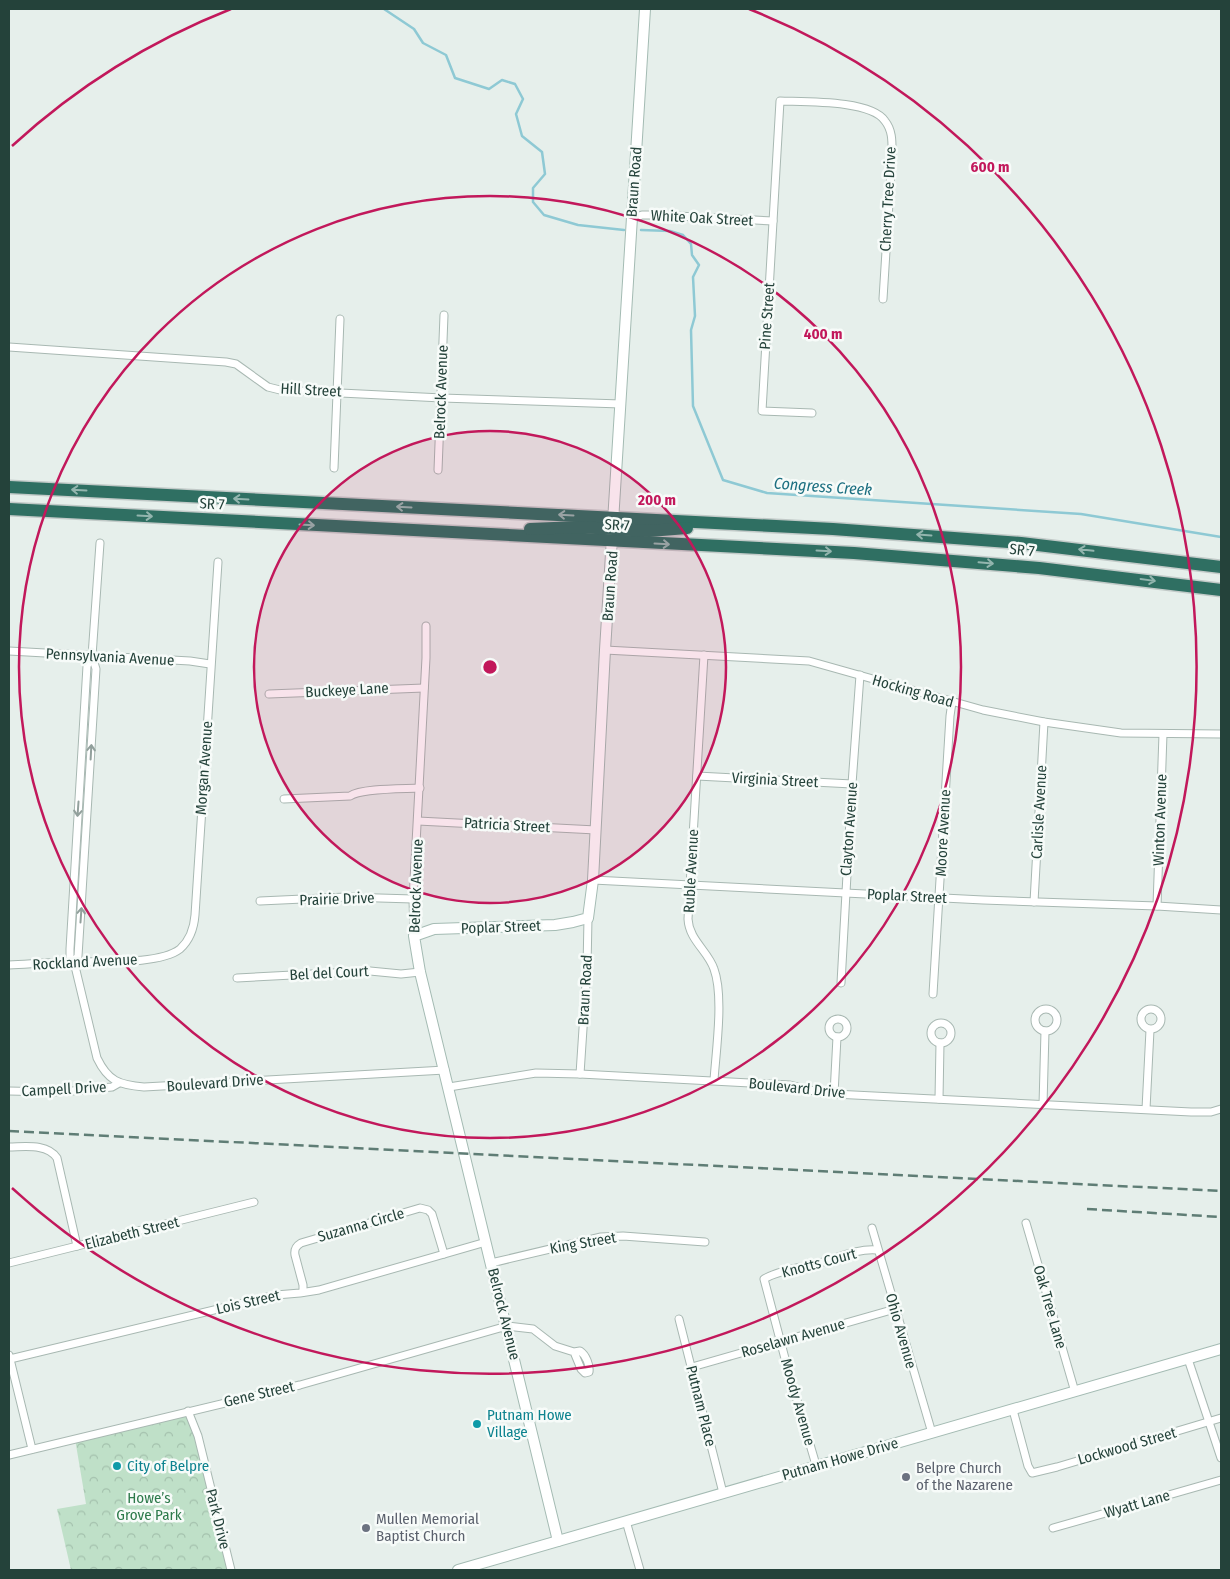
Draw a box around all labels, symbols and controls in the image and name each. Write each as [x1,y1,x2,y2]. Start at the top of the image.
street label: Braun Road [623,146,645,218]
street label: Cherry Tree Drive [876,146,900,252]
text: 600 m [971,158,1009,176]
street label: White Oak Street [650,206,754,230]
street label: Pine Street [756,282,778,350]
text: 400 m [804,325,842,343]
street label: Belrock Avenue [430,345,452,439]
street label: Hill Street [280,379,342,401]
water label: Congress Creek [773,474,873,499]
one-way arrow [71,486,87,495]
text: 200 m [637,491,676,509]
street label: SR 7 [199,494,225,514]
one-way arrow [234,494,250,503]
one-way arrow [396,502,412,511]
one-way arrow [558,511,574,520]
one-way arrow [137,512,153,521]
street label: SR 7 [604,515,630,535]
one-way arrow [299,520,315,529]
one-way arrow [917,530,933,540]
one-way arrow [653,539,669,548]
street label: SR 7 [1009,540,1035,560]
one-way arrow [1078,545,1094,555]
one-way arrow [816,547,832,556]
street label: Braun Road [599,550,621,622]
one-way arrow [978,558,994,567]
one-way arrow [1139,576,1155,586]
street label: Pennsylvania Avenue [45,645,175,669]
centre of rings [481,658,499,676]
street label: Hocking Road [870,671,956,711]
street label: Buckeye Lane [305,679,389,701]
street label: Morgan Avenue [192,720,216,816]
one-way arrow [87,745,96,761]
street label: Carlisle Avenue [1028,765,1050,859]
street label: Virginia Street [731,769,819,791]
street label: Winton Avenue [1149,774,1171,866]
street label: Clayton Avenue [837,781,861,877]
street label: Moore Avenue [932,789,954,877]
one-way arrow [74,800,83,816]
street label: Patricia Street [463,814,551,836]
street label: Ruble Avenue [680,829,702,913]
street label: Belrock Avenue [405,839,427,933]
street label: Poplar Street [867,885,948,907]
street label: Prairie Drive [299,889,375,909]
one-way arrow [76,907,85,923]
street label: Poplar Street [461,917,541,937]
street label: Rockland Avenue [32,950,138,974]
street label: Braun Road [574,954,596,1026]
street label: Bel del Court [289,962,369,984]
street label: Boulevard Drive [166,1071,264,1095]
street label: Boulevard Drive [748,1074,846,1102]
street label: Campell Drive [21,1078,107,1100]
street label: Suzanna Circle [316,1204,406,1246]
street label: Elizabeth Street [83,1213,181,1253]
street label: King Street [548,1228,618,1258]
street label: Knotts Court [780,1244,858,1282]
street label: Oak Tree Lane [1029,1263,1071,1351]
street label: Belrock Avenue [484,1266,524,1362]
street label: Lois Street [214,1286,282,1318]
street label: Ohio Avenue [882,1291,920,1371]
street label: Roselawn Avenue [739,1315,847,1361]
street label: Moody Avenue [777,1356,819,1448]
street label: Putnam Place [682,1364,720,1448]
street label: Gene Street [222,1377,296,1411]
place label: Putnam Howe Village [487,1406,572,1441]
marker: Putnam Howe Village [471,1418,483,1430]
street label: Lockwood Street [1076,1423,1178,1469]
street label: Putnam Howe Drive [780,1434,900,1484]
place label: City of Belpre [127,1457,209,1475]
place label: Belpre Church of the Nazarene [916,1459,1013,1494]
marker: City of Belpre [111,1460,123,1472]
marker: Belpre Church of the Nazarene [900,1471,912,1483]
street label: Wyatt Lane [1102,1486,1172,1522]
street label: Park Drive [202,1487,234,1551]
park label: Howe’s Grove Park [116,1489,182,1524]
place label: Mullen Memorial Baptist Church [376,1510,479,1545]
marker: Mullen Memorial Baptist Church [360,1522,372,1534]

